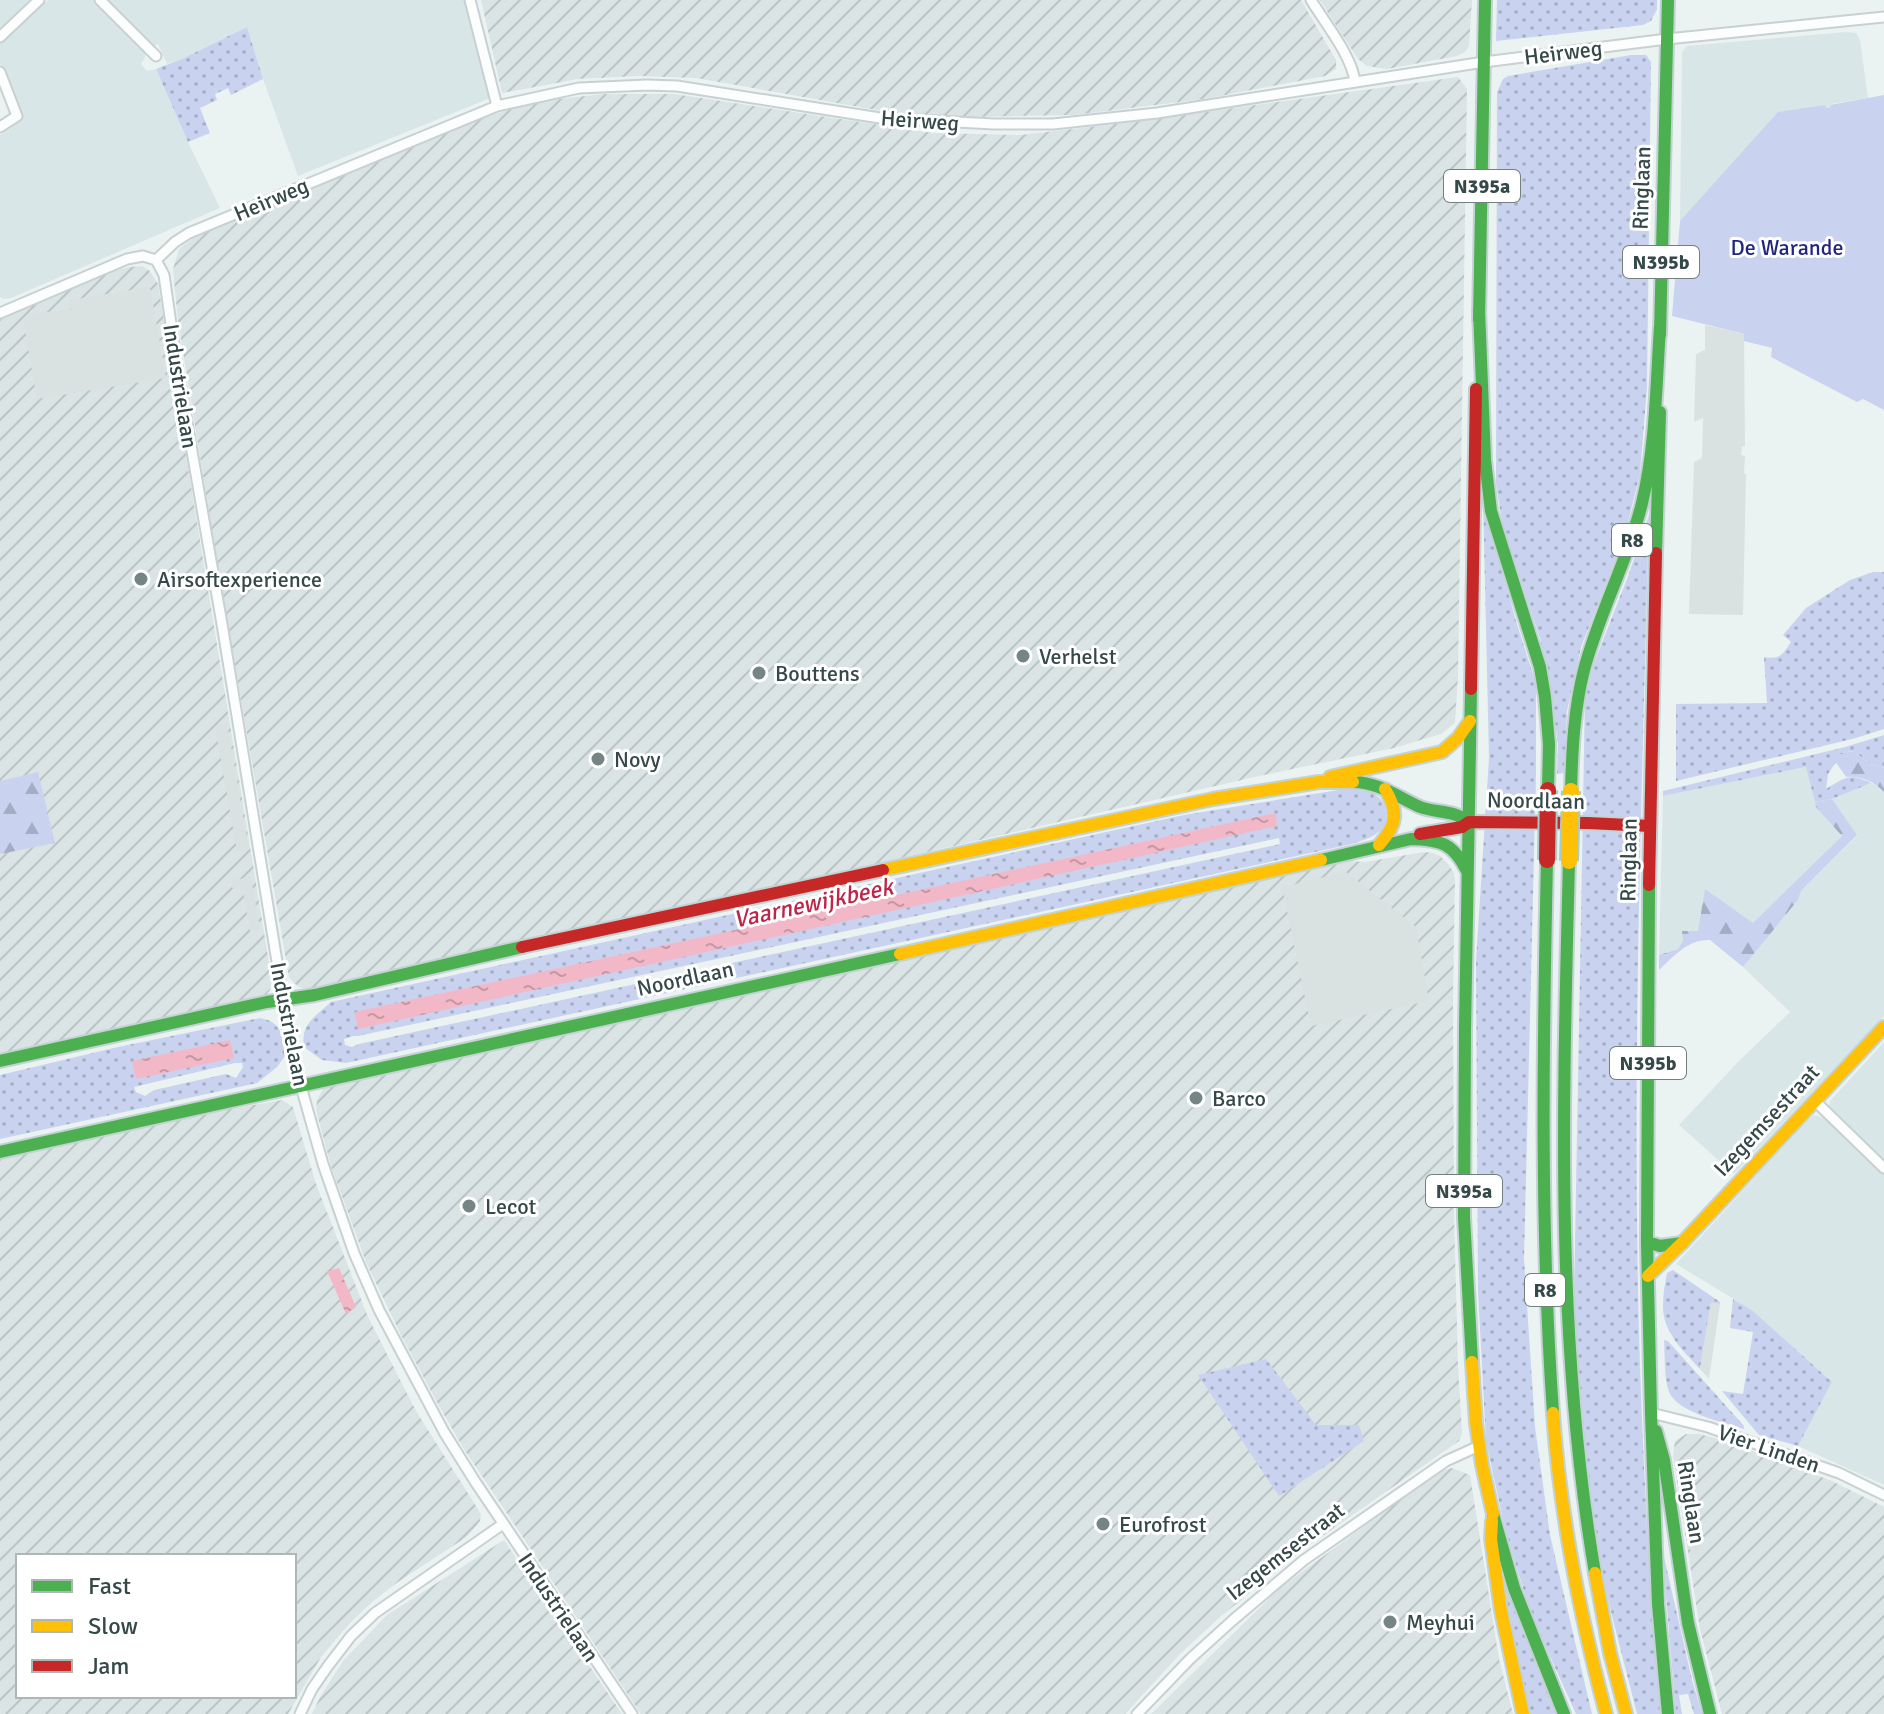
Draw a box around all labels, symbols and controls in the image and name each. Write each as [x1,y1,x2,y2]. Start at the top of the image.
street label: Heirweg [1522,34,1604,71]
street label: Heirweg [880,104,960,137]
street label: Ringlaan [1627,146,1656,230]
road number: N395a [1444,170,1520,202]
street label: Heirweg [230,172,313,227]
park label: De Warande [1731,234,1843,261]
road number: N395b [1623,246,1699,278]
street label: Industrielaan [157,322,204,450]
road number: R8 [1612,524,1652,556]
place label: Airsoftexperience [157,566,322,593]
marker: Airsoftexperience [132,570,150,588]
place label: Verhelst [1039,643,1117,670]
marker: Verhelst [1014,647,1032,665]
place label: Bouttens [775,660,860,687]
marker: Bouttens [750,664,768,682]
place label: Novy [614,746,661,773]
marker: Novy [589,750,607,768]
street label: Noordlaan [1487,786,1585,815]
street label: Ringlaan [1614,818,1643,902]
water label: Vaarnewijkbeek [730,871,897,935]
street label: Noordlaan [634,955,736,1002]
street label: Industrielaan [264,960,315,1088]
road number: N395b [1610,1047,1686,1079]
street label: Izegemsestraat [1708,1059,1825,1182]
place label: Barco [1212,1085,1266,1112]
marker: Barco [1187,1089,1205,1107]
road number: N395a [1426,1175,1502,1207]
place label: Lecot [485,1193,536,1220]
marker: Lecot [460,1197,478,1215]
road number: R8 [1525,1274,1565,1306]
street label: Vier Linden [1714,1418,1823,1479]
street label: Ringlaan [1672,1459,1711,1545]
street label: Izegemsestraat [1221,1497,1350,1606]
place label: Eurofrost [1119,1511,1207,1538]
marker: Eurofrost [1094,1515,1112,1533]
street label: Industrielaan [512,1548,605,1667]
legend [16,1554,296,1698]
text: Fast [88,1571,131,1601]
place label: Meyhui [1406,1609,1475,1636]
text: Slow [88,1611,138,1641]
marker: Meyhui [1381,1613,1399,1631]
text: Jam [88,1651,129,1681]

